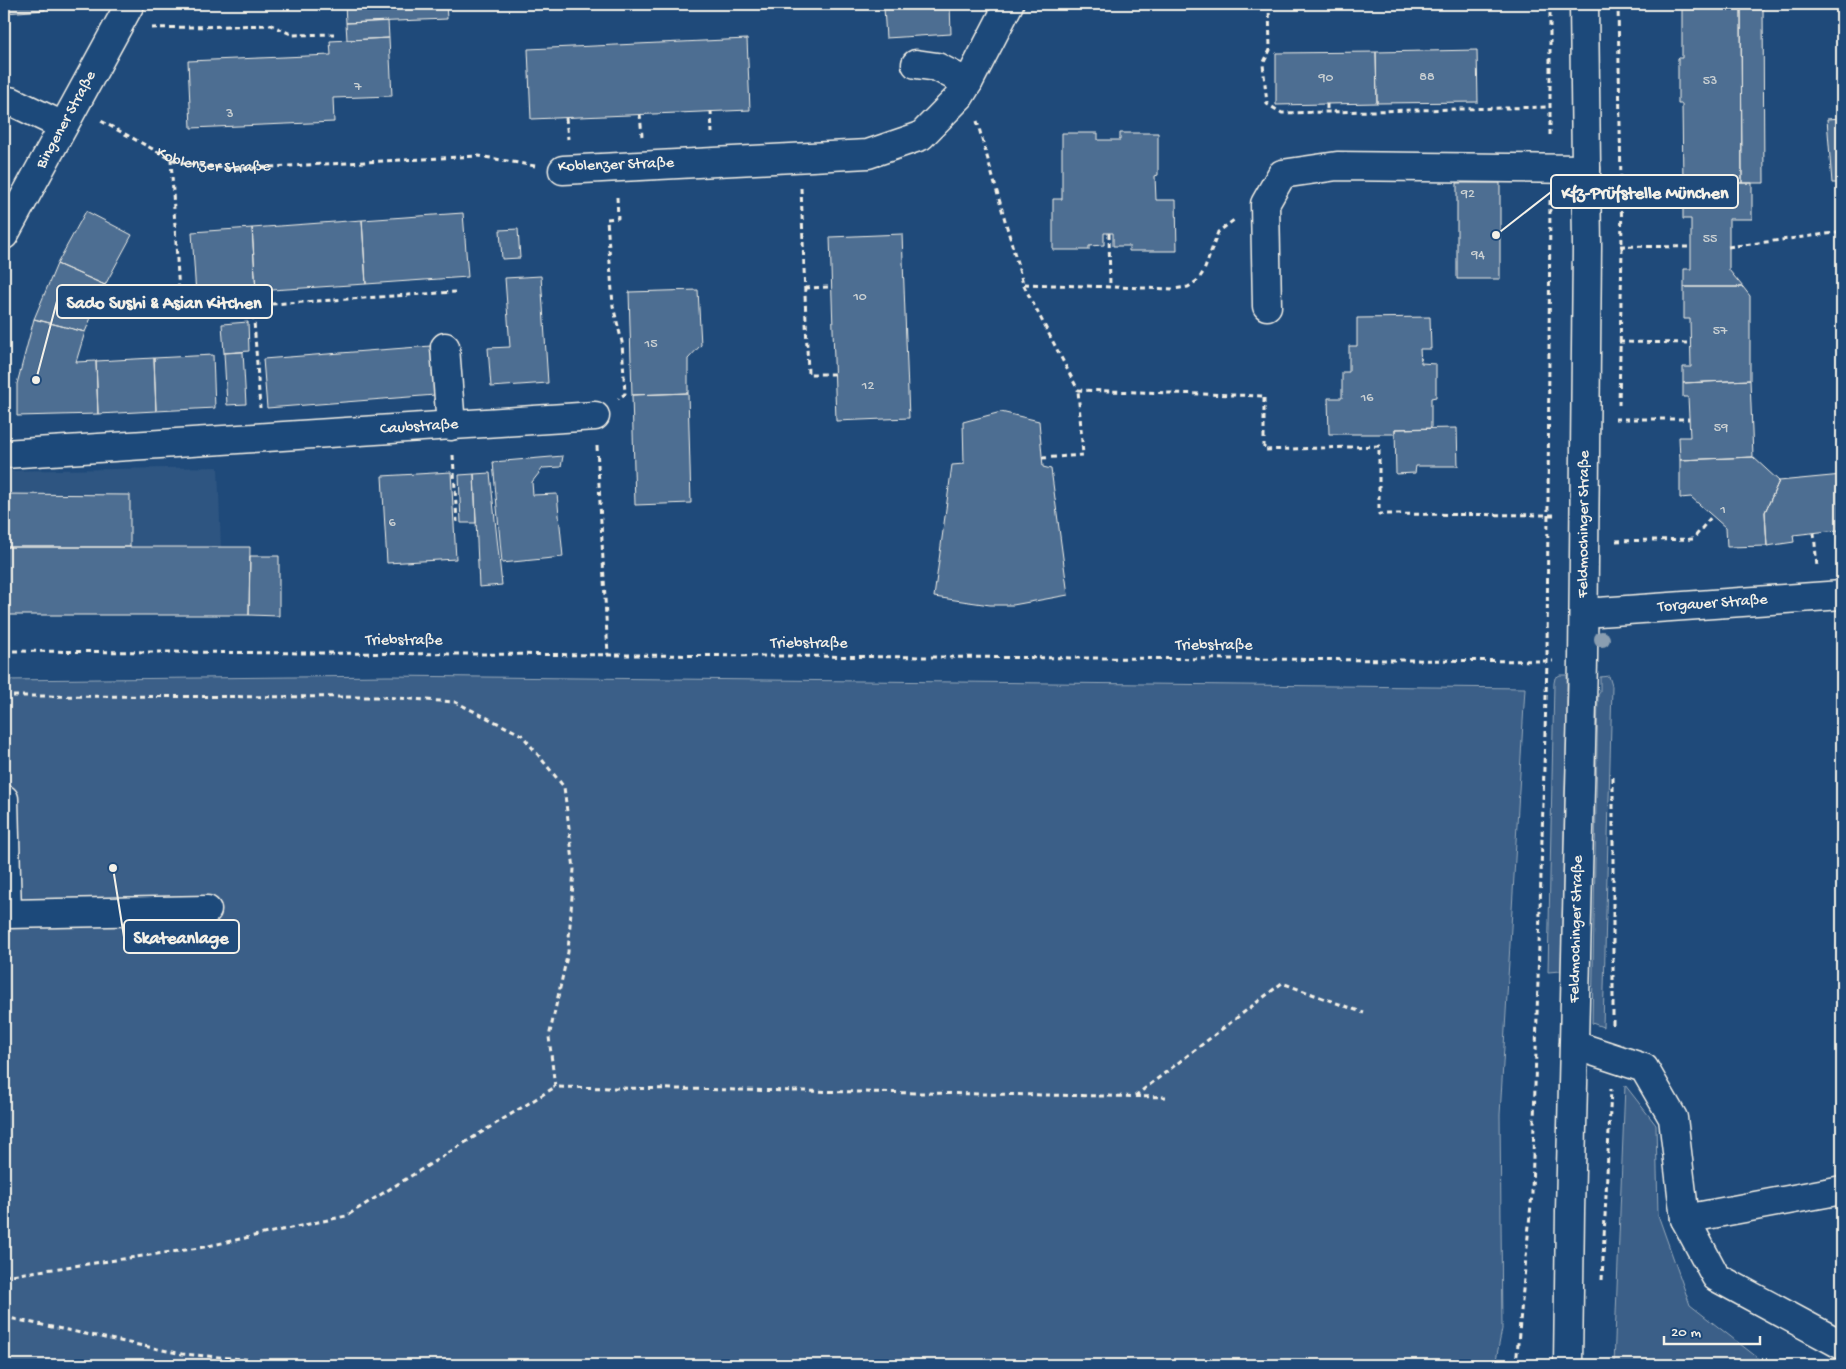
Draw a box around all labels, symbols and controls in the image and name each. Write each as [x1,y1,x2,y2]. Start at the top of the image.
street label: Bingener Straße [32,67,101,173]
house number: 88 [1419,69,1435,86]
house number: 90 [1318,70,1334,87]
house number: 53 [1703,73,1717,90]
house number: 7 [353,79,362,96]
house number: 3 [225,106,234,123]
street label: Koblenzer Straße [153,143,272,179]
street label: Koblenzer Straße [558,154,675,178]
callout: Kfz-Prüfstelle München [1551,175,1738,208]
text: Kfz-Prüfstelle München [1560,184,1729,205]
house number: 92 [1460,186,1475,203]
house number: 55 [1703,231,1717,248]
house number: 94 [1470,247,1485,264]
callout: Sado Sushi & Asian Kitchen [57,285,272,318]
house number: 10 [852,289,867,306]
text: Sado Sushi & Asian Kitchen [66,294,262,315]
house number: 57 [1713,323,1728,340]
house number: 15 [643,336,658,353]
house number: 12 [861,378,874,395]
house number: 16 [1360,390,1374,407]
street label: Caubstraße [379,415,460,439]
house number: 59 [1714,420,1728,437]
street label: Feldmochinger Straße [1574,450,1595,599]
house number: 1 [1719,502,1726,519]
house number: 6 [388,515,396,532]
street label: Torgauer Straße [1656,591,1769,617]
street label: Triebstraße [365,632,443,651]
street label: Triebstraße [770,635,848,654]
street label: Triebstraße [1175,637,1253,656]
street label: Feldmochinger Straße [1565,854,1588,1004]
callout: Skateanlage [124,920,239,953]
text: Skateanlage [133,929,229,950]
scale bar [1664,1314,1760,1346]
text: 20 m [1671,1324,1701,1342]

